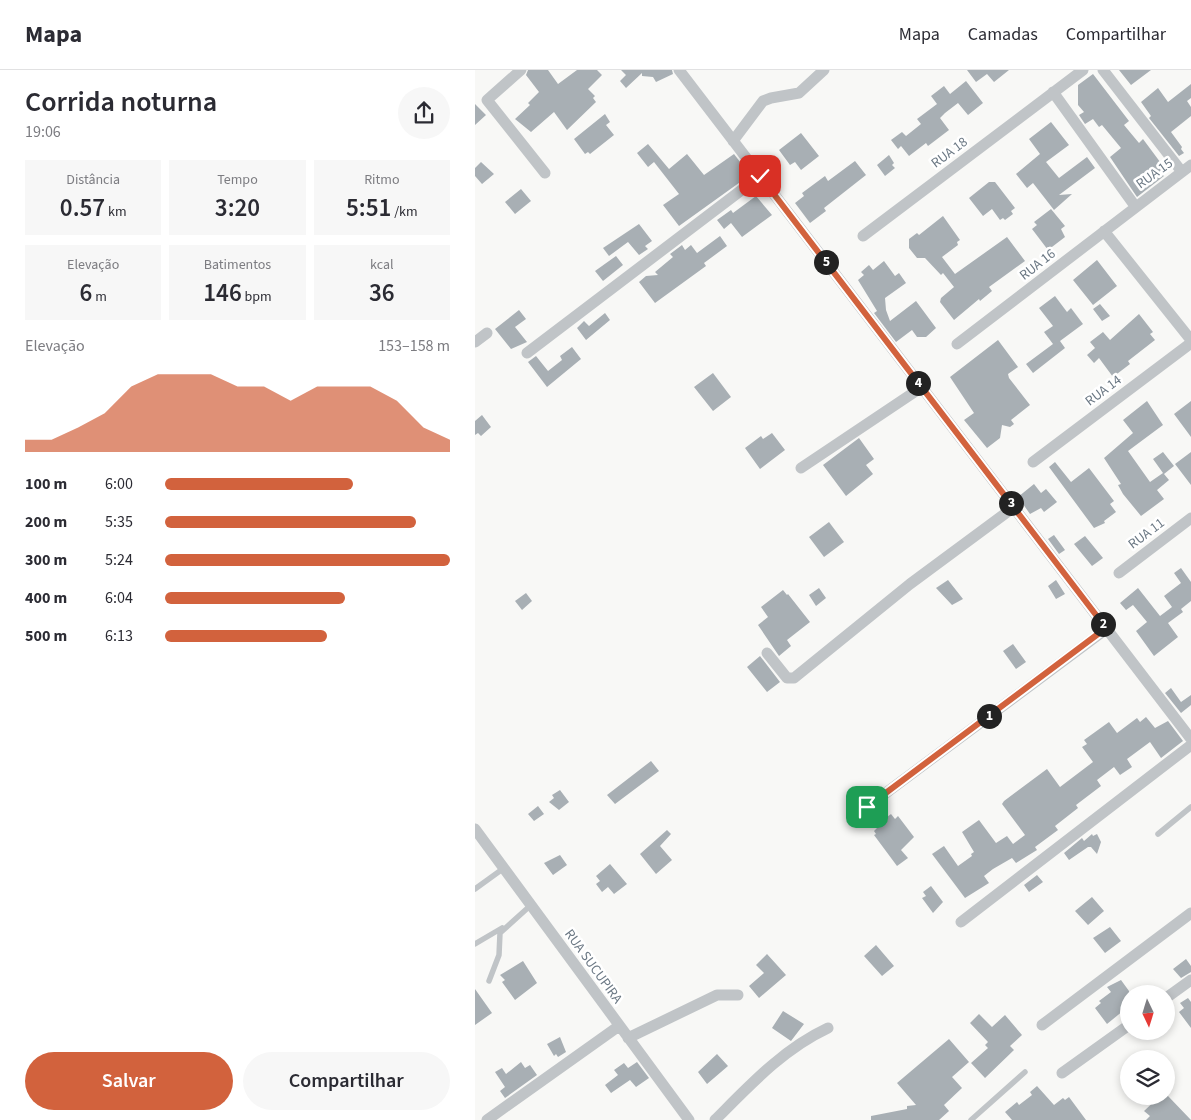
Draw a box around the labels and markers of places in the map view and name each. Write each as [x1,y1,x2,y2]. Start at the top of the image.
pin [739,155,781,197]
pin: 5 [813,250,839,274]
pin: 4 [905,370,931,396]
pin: 3 [999,490,1023,516]
pin: 2 [1091,612,1115,636]
pin: 1 [977,704,1001,728]
pin [846,786,888,828]

